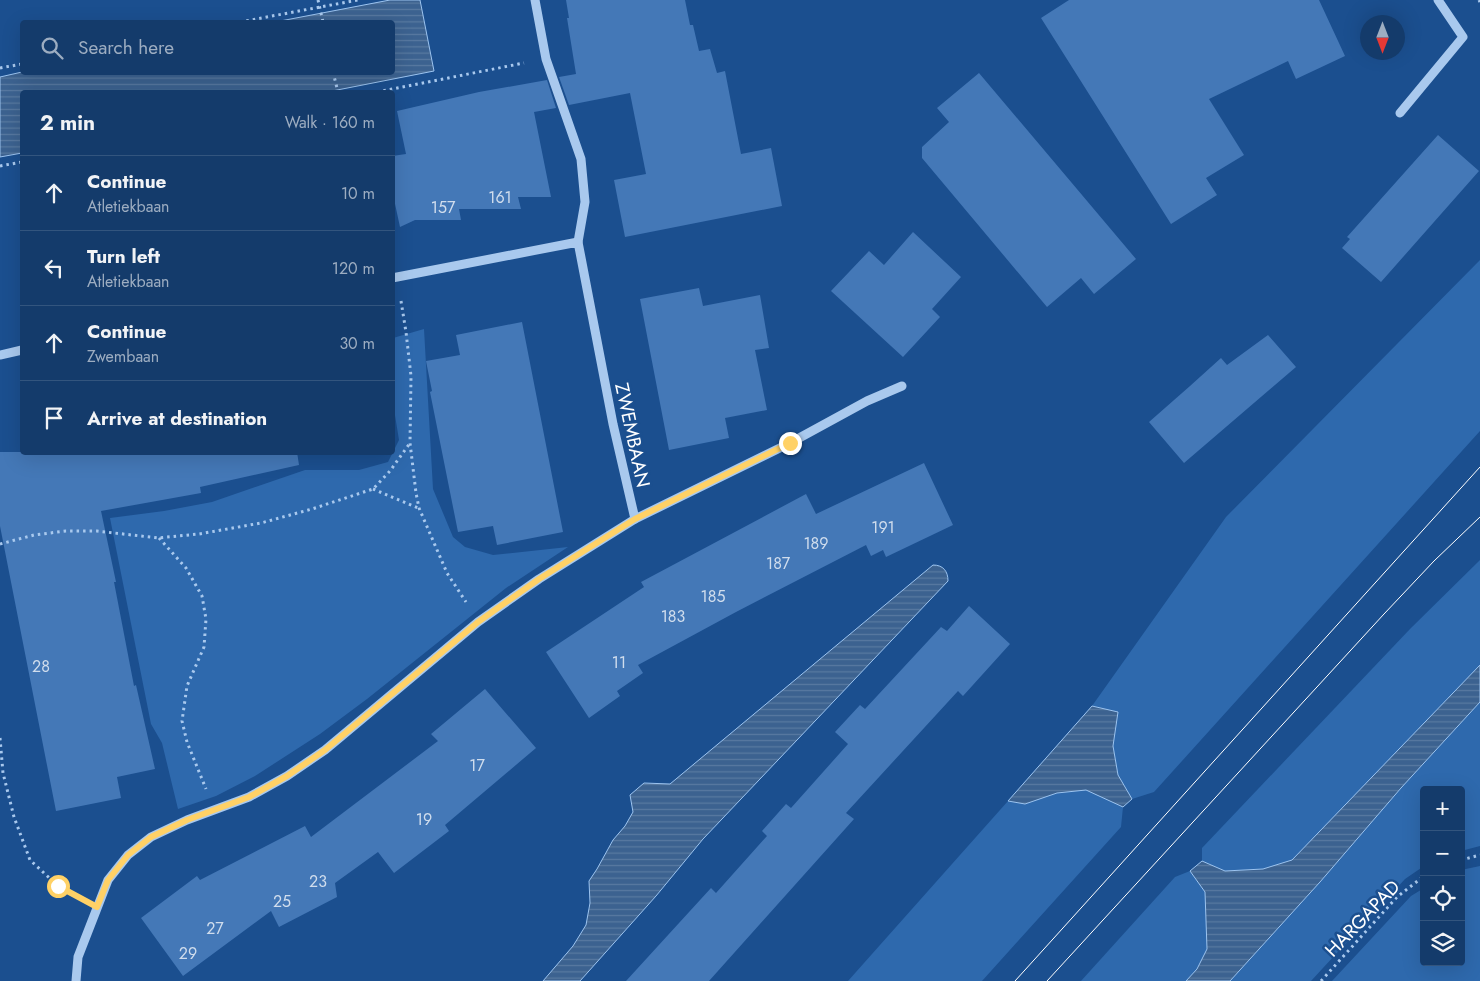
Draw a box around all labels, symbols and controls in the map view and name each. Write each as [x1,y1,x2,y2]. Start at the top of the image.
north arrow [1360,15,1405,60]
search box [20,20,395,75]
icon: search [38,34,66,62]
text: Search here [78,34,174,61]
text: 2 min [40,108,95,138]
text: Walk · 160 m [285,111,375,134]
text: Continue [87,168,166,195]
icon: ahead [40,179,68,207]
text: 10 m [341,182,375,205]
house number: 161 [488,186,512,209]
text: Atletiekbaan [87,195,170,218]
house number: 157 [431,196,456,219]
text: Turn left [87,243,160,270]
icon: left [40,254,68,282]
text: 120 m [332,257,375,280]
text: Atletiekbaan [87,270,170,293]
text: Continue [87,318,166,345]
icon: ahead [40,329,68,357]
text: 30 m [339,332,375,355]
text: Zwembaan [87,345,159,368]
street label: ZWEMBAAN [608,380,657,490]
icon: arrive [40,404,68,432]
text: Arrive at destination [87,405,267,432]
route end [779,432,802,455]
house number: 191 [871,516,895,539]
house number: 189 [803,532,829,555]
house number: 187 [766,552,791,575]
house number: 185 [701,585,725,608]
house number: 183 [661,605,686,628]
house number: 11 [612,651,626,674]
house number: 28 [32,655,50,678]
house number: 17 [469,754,485,777]
map controls [1420,786,1465,966]
button: + [1420,786,1465,831]
house number: 19 [416,808,432,831]
button: − [1420,831,1465,876]
house number: 23 [309,870,327,893]
street label: HARGAPAD [1319,874,1406,963]
route start [47,875,70,898]
button: locate [1420,876,1465,921]
house number: 25 [273,890,291,913]
house number: 27 [206,917,224,940]
button: layers [1420,921,1465,966]
house number: 29 [179,942,197,965]

